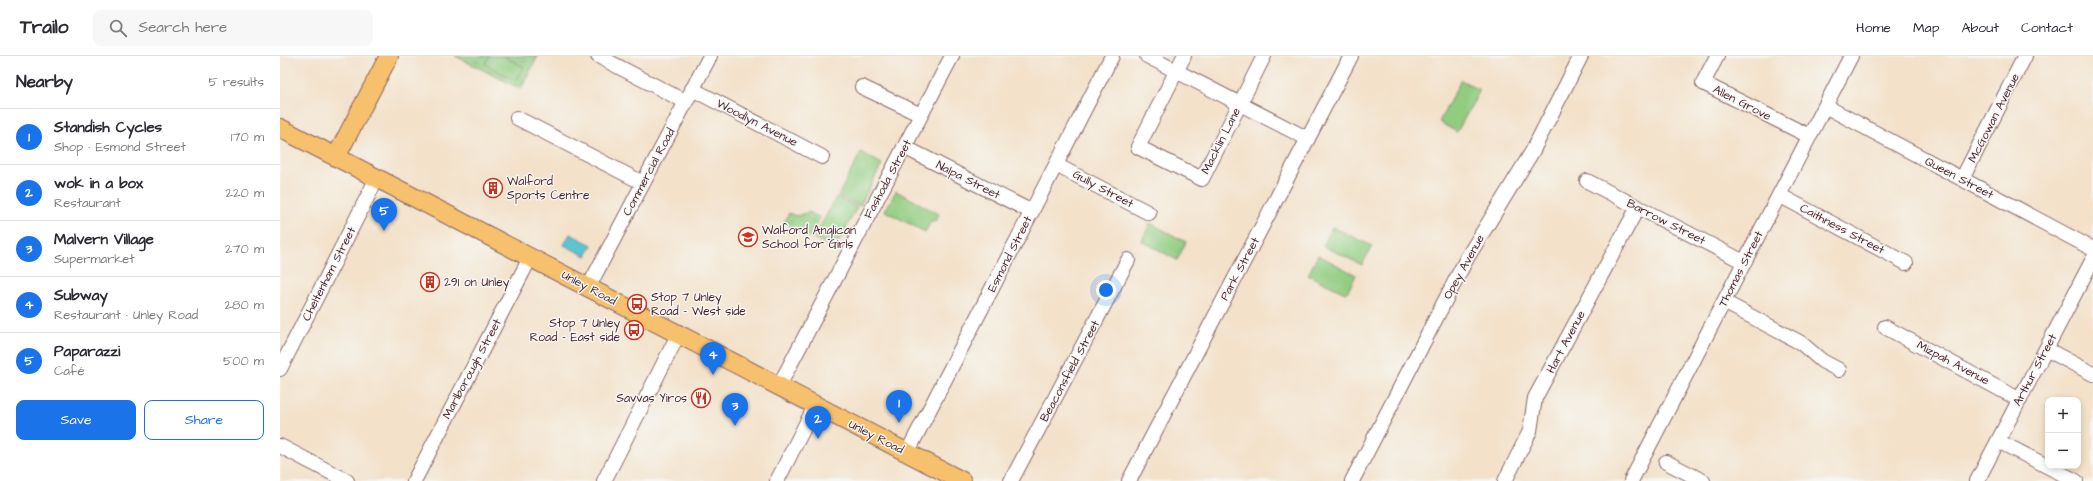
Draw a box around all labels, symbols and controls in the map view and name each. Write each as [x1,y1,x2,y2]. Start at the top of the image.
search box [93,10,373,46]
text: Trailo [20,14,69,41]
icon: search [107,17,129,39]
text: Search here [139,17,227,38]
text: Home [1856,18,1891,38]
text: Map [1913,18,1939,38]
text: About [1961,18,1999,38]
text: Contact [2021,18,2073,38]
text: Nearby [16,70,73,94]
street label: McGowan Avenue [1964,70,2024,166]
text: 5 results [208,73,264,91]
street label: Allen Grove [1710,81,1774,125]
street label: Woodlyn Avenue [713,95,801,152]
street label: Macklin Lane [1197,104,1245,177]
text: Standish Cycles [54,117,162,138]
street label: Commercial Road [619,125,679,219]
text: 1 [28,128,30,146]
text: 170 m [231,128,264,146]
street label: Fashoda Street [860,136,916,221]
text: Shop · Esmond Street [54,138,186,156]
street label: Queen Street [1922,153,1996,203]
street label: Nalpa Street [933,157,1003,204]
street label: Gully Street [1069,166,1137,213]
text: wok in a box [54,173,143,194]
place label: Walford Sports Centre [507,173,590,204]
building icon: Walford Sports Centre [482,177,504,199]
text: 2 [25,184,33,202]
text: 220 m [226,184,264,202]
text: Restaurant [54,194,121,212]
street label: Barrow Street [1624,195,1708,249]
pin: 5 [371,198,397,231]
street label: Caithness Street [1797,200,1887,259]
street label: Esmond Street [984,213,1037,295]
place label: Walford Anglican School for Girls [762,222,856,253]
street label: Cheltenham Street [298,224,360,324]
school or university icon: Walford Anglican School for Girls [737,226,759,248]
street label: Thomas Street [1714,228,1768,310]
text: Malvern Village [54,229,154,250]
street label: Opey Avenue [1439,231,1490,303]
street label: Park Street [1216,234,1264,304]
text: 3 [26,240,32,258]
text: 270 m [225,240,264,258]
text: Supermarket [54,250,135,268]
street label: Unley Road [558,266,620,310]
building icon: 291 on Unley [419,271,441,293]
place label: 291 on Unley [444,274,510,292]
your location [1096,280,1116,300]
text: Subway [54,285,108,306]
place label: Stop 7 Unley Road - West side [651,289,746,320]
bus stop icon: Stop 7 Unley Road - West side [626,293,648,315]
text: 4 [25,296,33,314]
text: 280 m [225,296,264,314]
text: Restaurant · Unley Road [54,306,198,324]
street label: Hart Avenue [1542,307,1590,376]
place label: Stop 7 Unley Road - East side [530,315,620,346]
street label: Marlborough Street [438,316,507,423]
street label: Beaconsfield Street [1036,317,1104,425]
bus stop icon: Stop 7 Unley Road - East side [623,319,645,341]
street label: Arthur Street [2009,331,2061,409]
street label: Mizpah Avenue [1914,337,1993,390]
text: Paparazzi [54,341,120,362]
pin: 4 [700,342,726,375]
text: 5 [24,352,34,370]
text: 500 m [223,352,264,370]
text: Café [54,362,85,380]
restaurant icon: Savvas Yiros [690,387,712,409]
place label: Savvas Yiros [616,390,687,407]
pin: 1 [886,390,912,423]
pin: 3 [722,393,748,426]
map controls [2045,397,2081,469]
button: + [2045,397,2081,433]
button: Save [16,400,136,440]
button: Share [144,400,264,440]
pin: 2 [805,406,831,439]
street label: Unley Road [845,416,907,459]
button: − [2045,433,2081,469]

